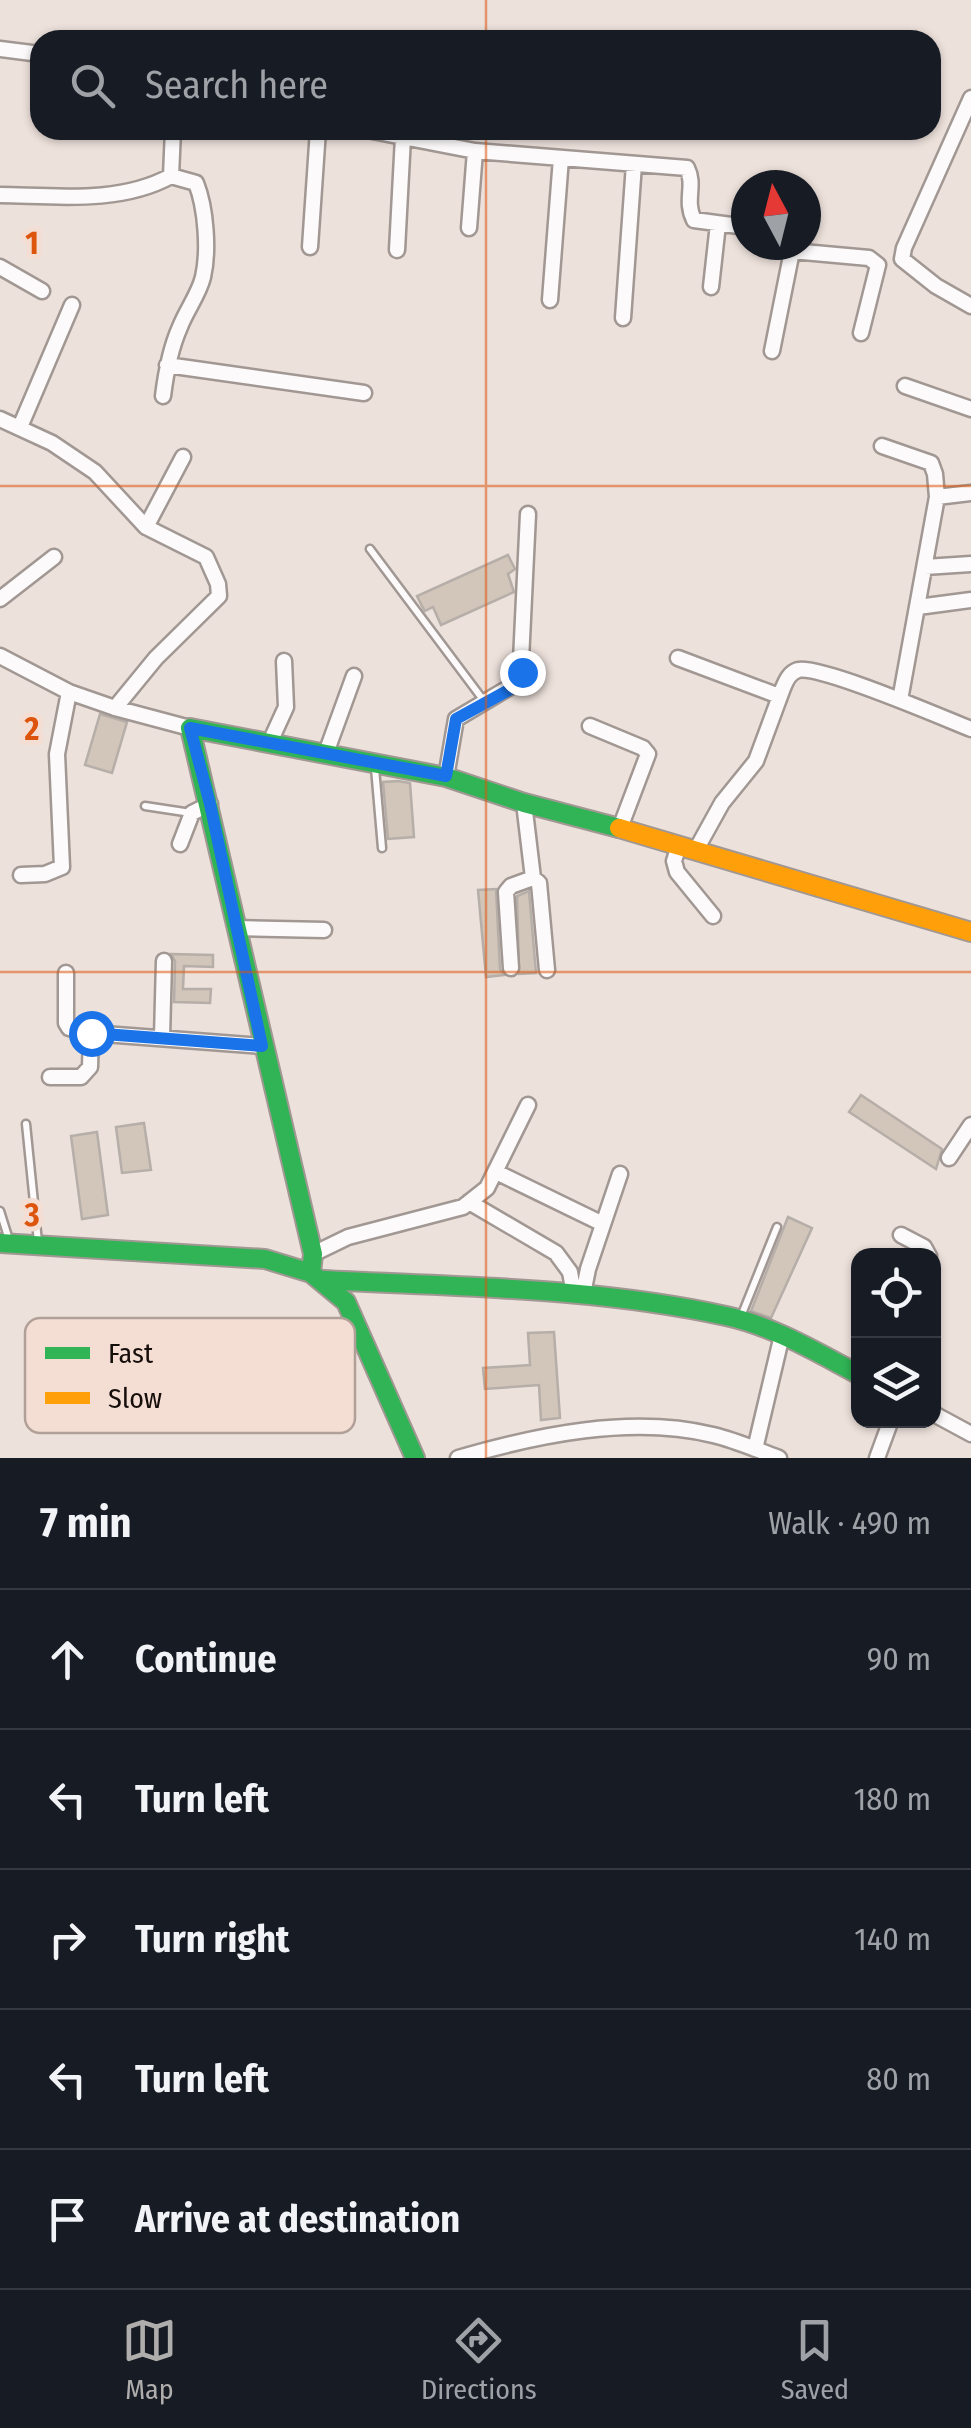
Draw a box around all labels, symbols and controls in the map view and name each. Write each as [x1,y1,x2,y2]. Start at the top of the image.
search box [30,30,941,140]
icon: search [65,58,120,113]
text: Search here [145,62,328,108]
north arrow [731,170,821,260]
text: 1 [25,224,39,262]
route end [500,650,546,696]
text: 2 [24,710,40,748]
route start [69,1011,115,1057]
text: 3 [23,1196,40,1234]
map controls [851,1248,941,1428]
button: locate [851,1248,941,1338]
legend [25,1318,355,1433]
text: Fast [108,1337,154,1370]
button: layers [851,1338,941,1428]
text: Slow [108,1382,162,1415]
text: 7 min [40,1498,132,1548]
text: Walk · 490 m [768,1504,931,1542]
icon: ahead [40,1632,95,1687]
text: Continue [135,1636,276,1682]
text: 90 m [867,1640,931,1678]
icon: left [40,1772,95,1827]
text: Turn left [135,1776,269,1822]
text: 180 m [854,1780,931,1818]
icon: right [40,1912,95,1967]
text: Turn right [135,1916,289,1962]
text: 140 m [854,1920,931,1958]
icon: left [40,2052,95,2107]
text: Turn left [135,2056,269,2102]
text: 80 m [866,2060,931,2098]
icon: arrive [40,2192,95,2247]
text: Arrive at destination [135,2196,460,2242]
tab: Map [122,2313,177,2406]
tab: Directions [421,2313,537,2406]
tab: Saved [781,2313,849,2406]

